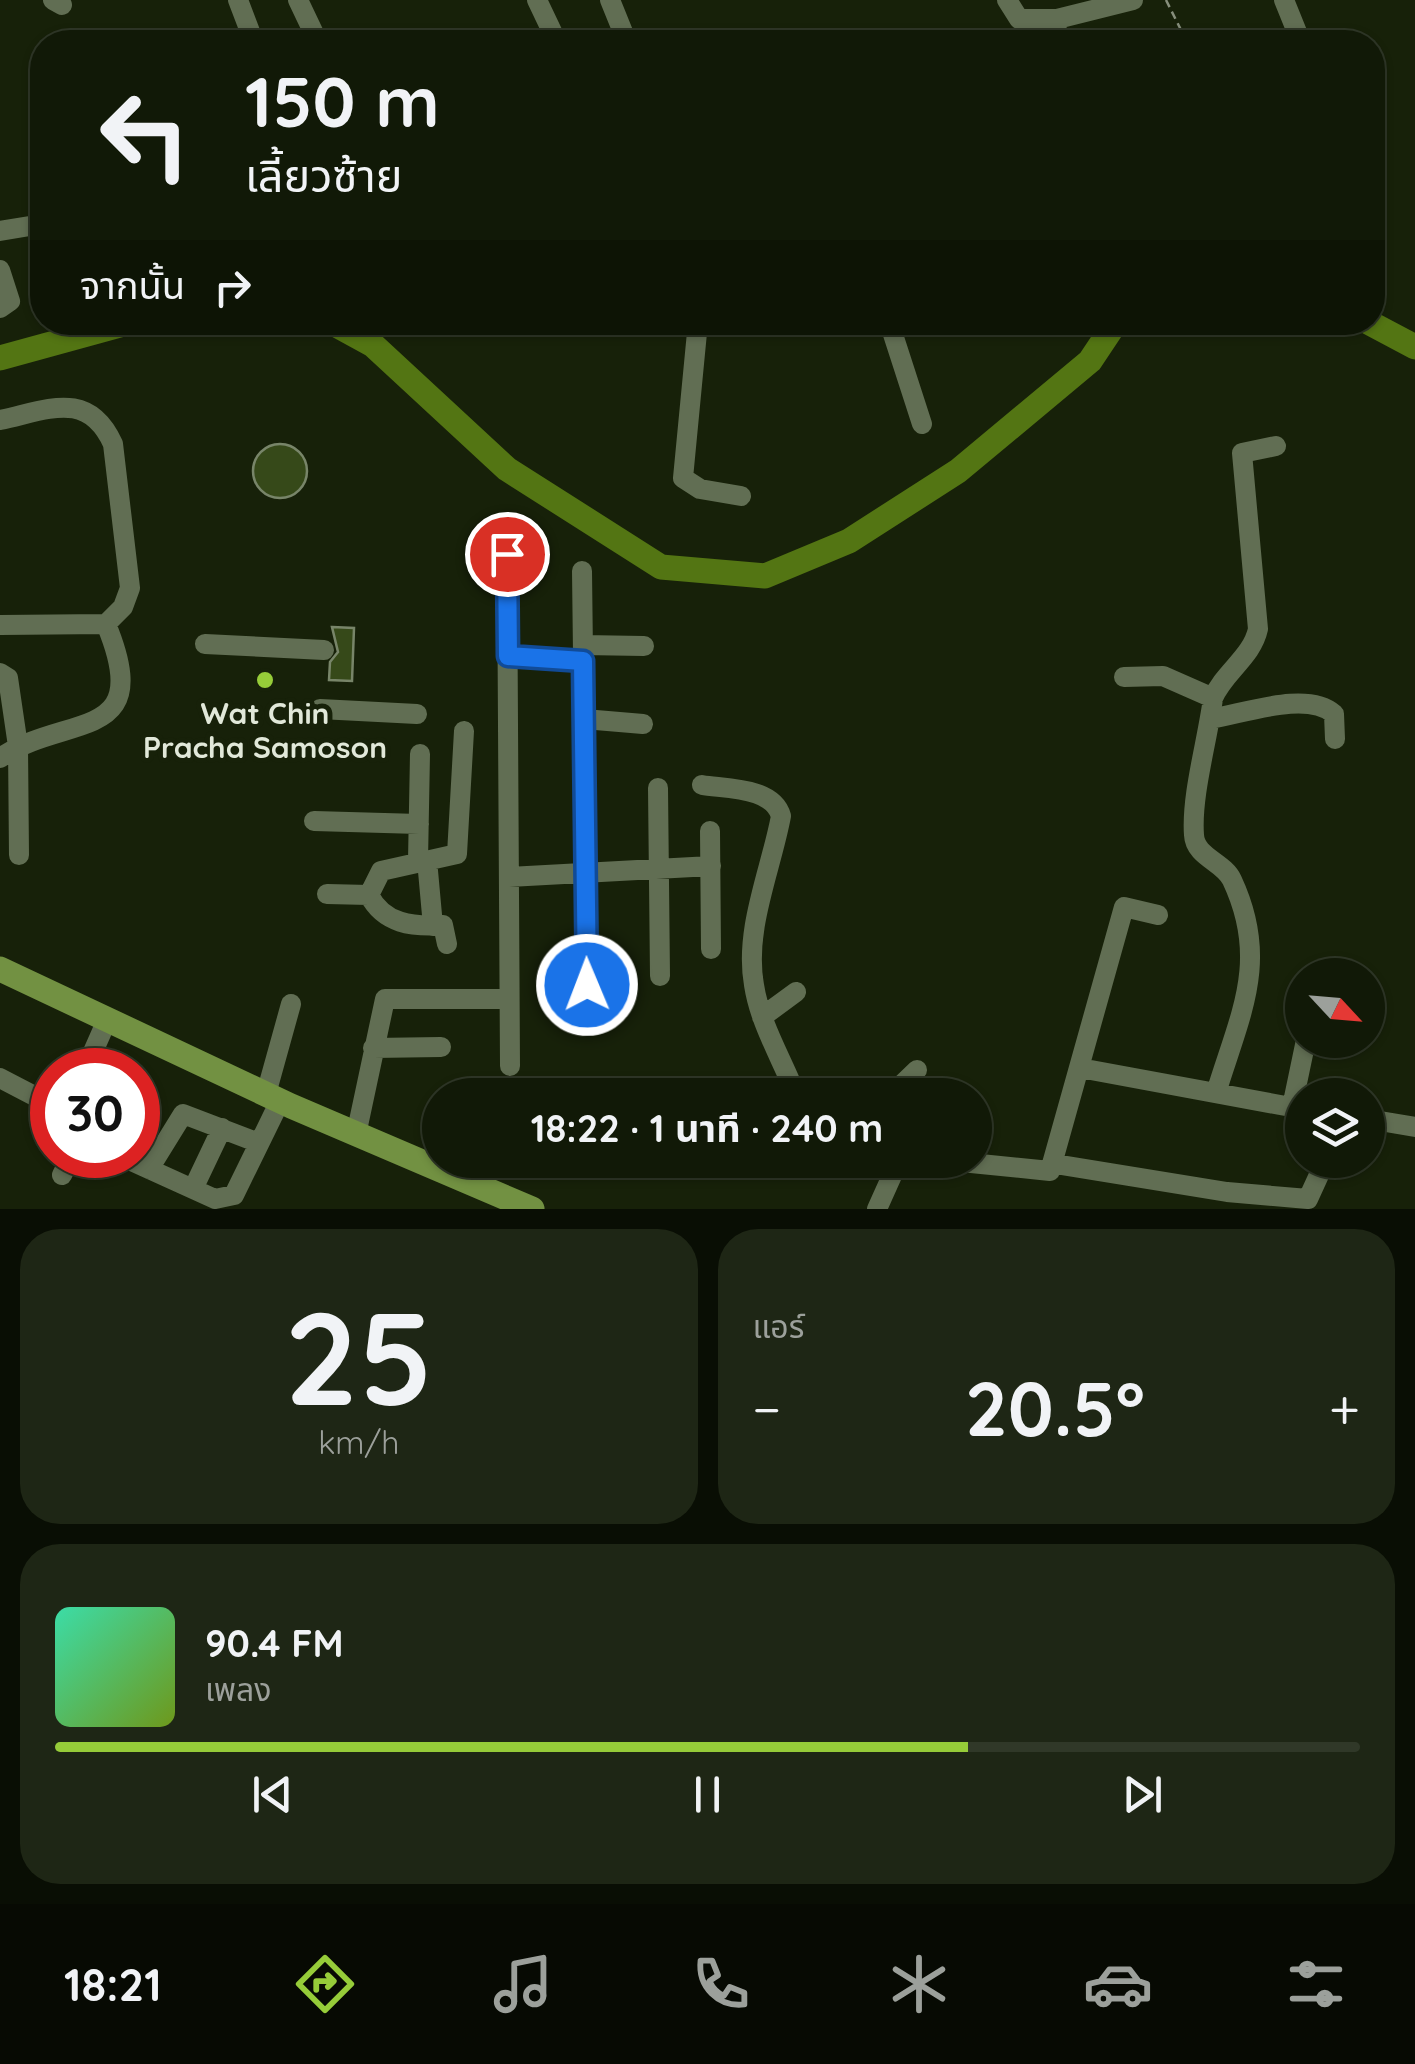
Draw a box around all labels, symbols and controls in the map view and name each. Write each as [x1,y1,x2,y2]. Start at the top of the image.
text: 150 m [245,57,440,145]
icon: left [80,70,210,200]
text: เลี้ยวซ้าย [245,147,402,203]
icon: right [205,260,260,315]
text: จากนั้น [80,261,185,309]
pin [465,512,550,597]
icon: arrive [480,527,535,582]
marker: Wat Chin Pracha Samoson [254,669,276,691]
place label: Wat Chin Pracha Samoson [143,694,387,766]
position arrow [535,933,639,1037]
north arrow [1285,958,1385,1058]
map controls [1285,958,1385,1178]
speed limit sign: 30 [30,1048,160,1178]
button: layers [1285,1078,1385,1178]
text: 18:22 · 1 นาที · 240 m [531,1104,883,1152]
text: 25 [284,1275,433,1438]
text: แอร์ [753,1306,804,1346]
text: 20.5° [965,1361,1145,1455]
text: − [753,1374,781,1443]
text: + [1329,1374,1360,1443]
text: km/h [318,1422,399,1462]
text: 90.4 FM [205,1619,344,1667]
text: เพลง [205,1669,272,1709]
icon: previous [245,1767,300,1822]
icon: pause [680,1767,735,1822]
icon: next [1115,1767,1170,1822]
icon: directions [290,1949,360,2019]
icon: music [488,1949,558,2019]
icon: phone [686,1949,756,2019]
icon: climate [884,1949,954,2019]
icon: car [1083,1949,1153,2019]
icon: filters [1281,1949,1351,2019]
text: 18:21 [64,1956,162,2012]

